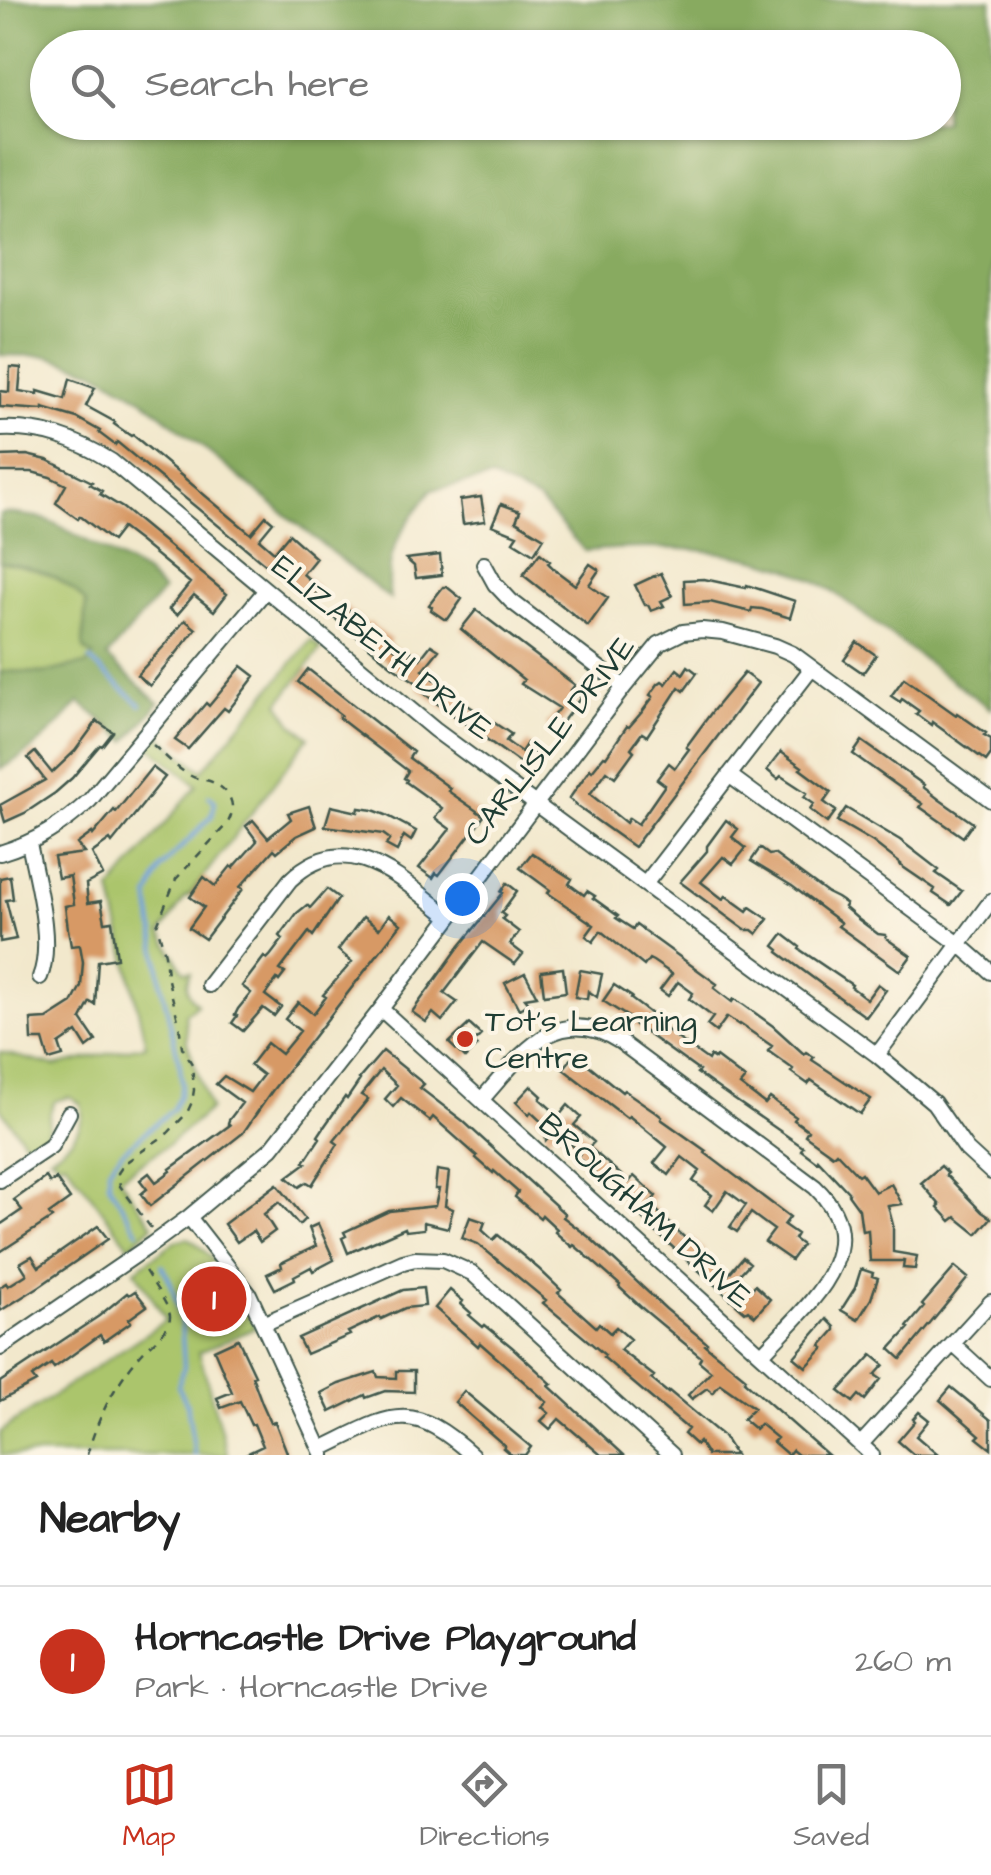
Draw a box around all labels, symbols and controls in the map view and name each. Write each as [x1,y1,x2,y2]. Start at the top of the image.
search box [30,30,961,140]
icon: search [65,58,120,113]
text: Search here [145,59,369,111]
street label: ELIZABETH DRIVE [262,545,502,751]
street label: CARLISLE DRIVE [454,627,646,855]
your location [437,873,488,924]
place label: Tot's Learning Centre [485,999,697,1081]
marker: Tot's Learning Centre [454,1028,476,1050]
street label: BROUGHAM DRIVE [528,1103,762,1319]
pin: 1 [182,1262,246,1336]
text: Nearby [40,1491,180,1549]
text: Horncastle Drive Playground [135,1613,636,1665]
text: 1 [70,1639,75,1684]
text: 260 m [855,1639,951,1684]
text: Park · Horncastle Drive [135,1665,488,1710]
tab: Map [122,1757,177,1856]
tab: Directions [420,1757,550,1856]
tab: Saved [793,1757,869,1856]

